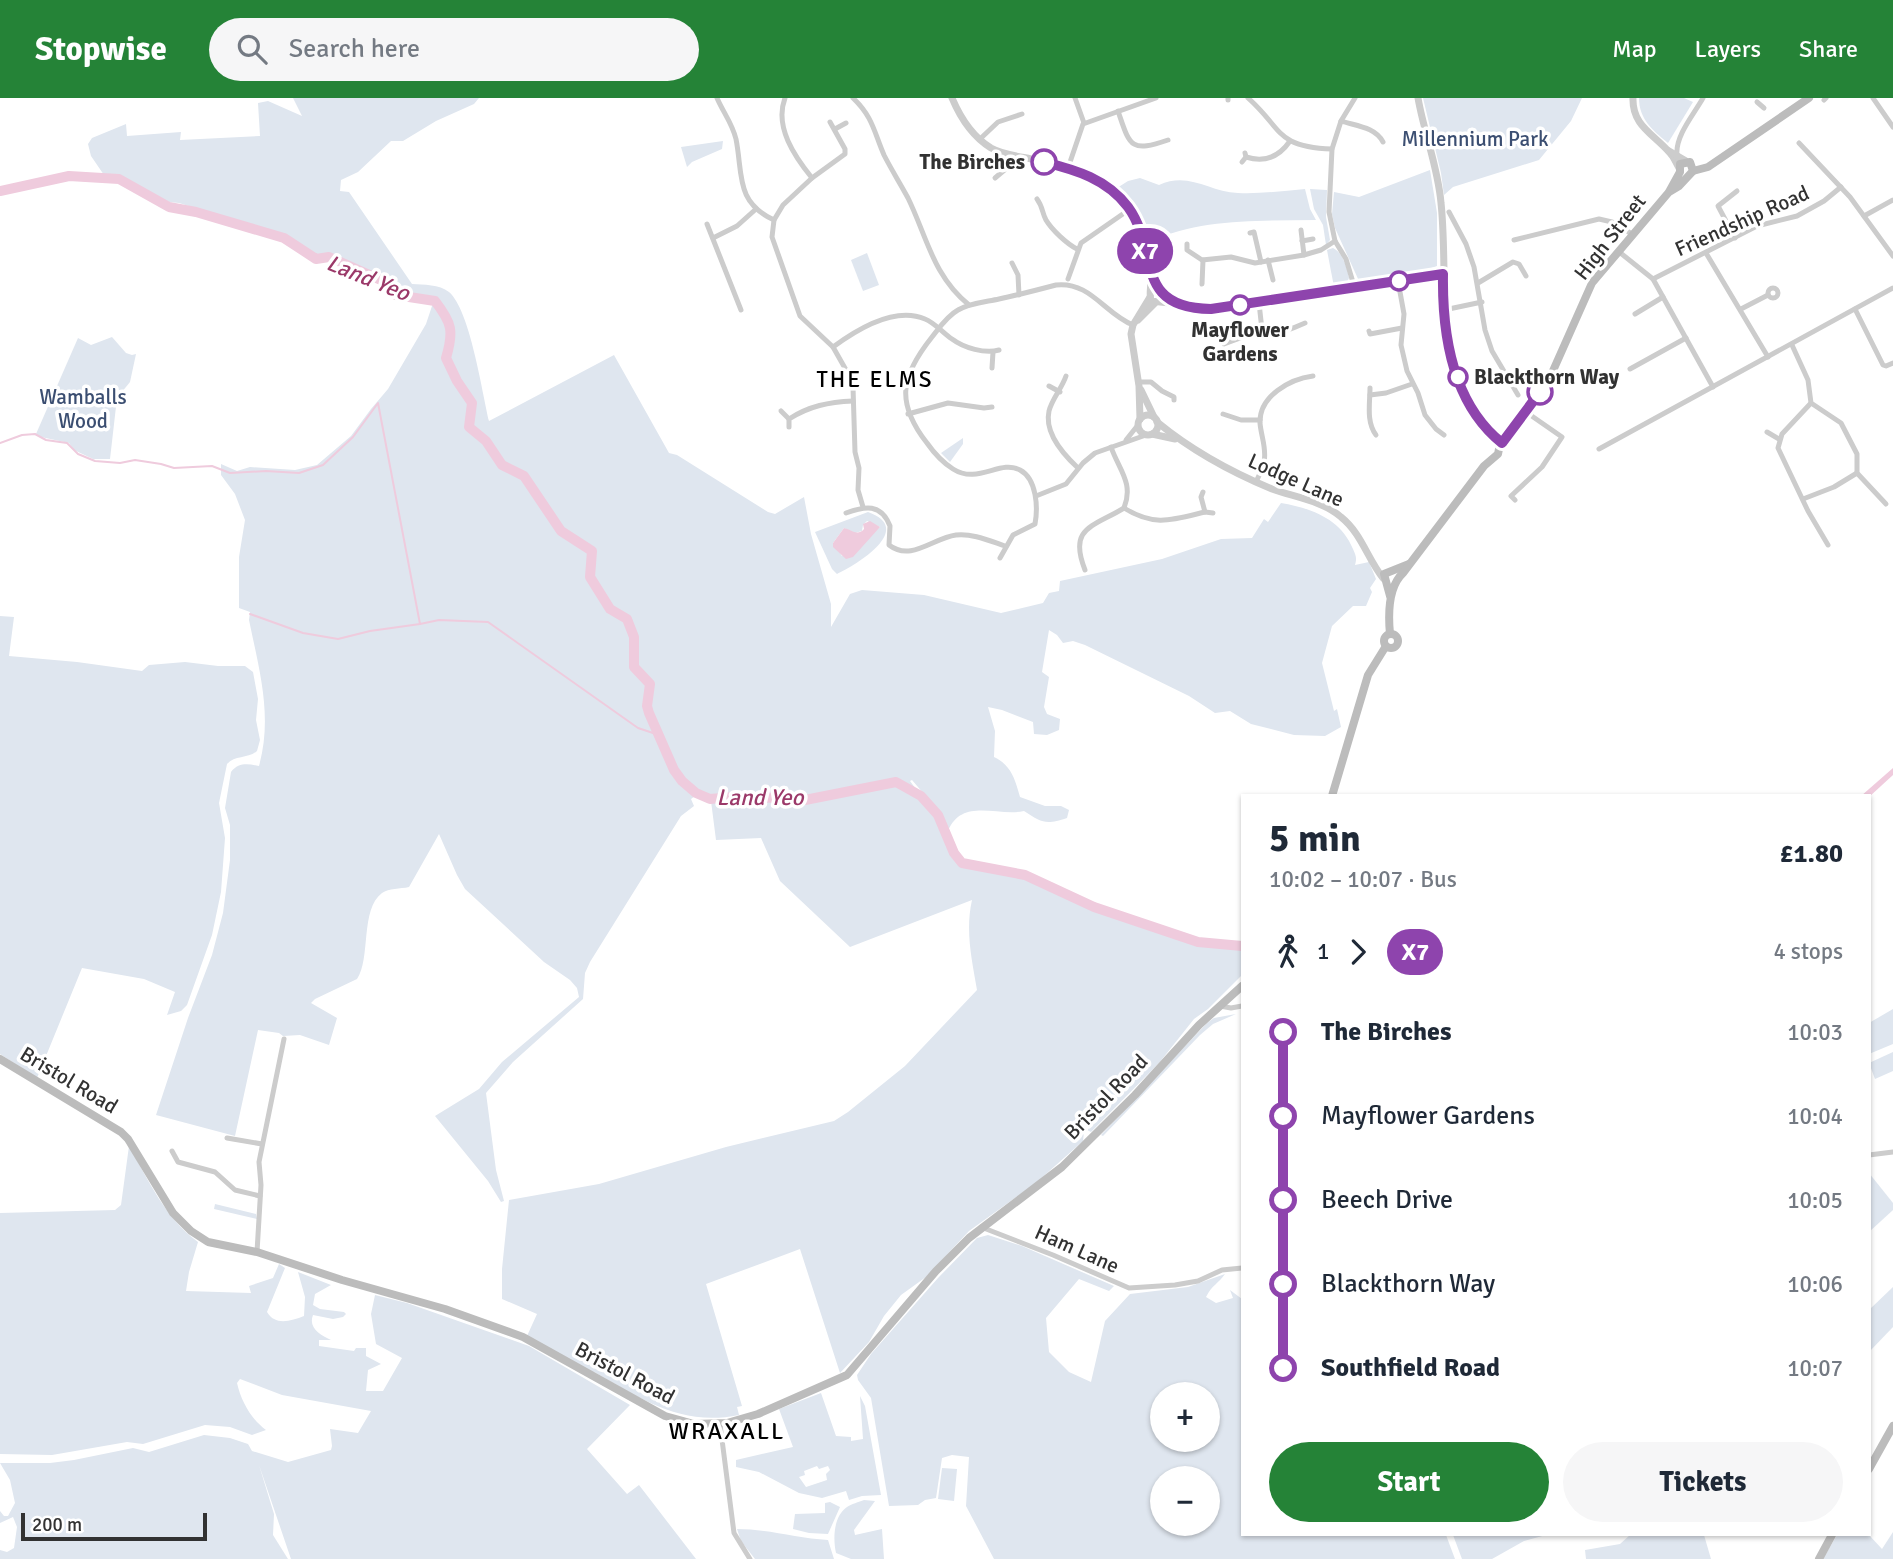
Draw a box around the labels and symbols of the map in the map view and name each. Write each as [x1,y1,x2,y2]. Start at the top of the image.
park label: Millennium Park [1402,126,1549,152]
place label: The Birches [920,149,1025,175]
marker: The Birches [1031,149,1057,175]
street label: Friendship Road [1671,180,1813,262]
street label: High Street [1568,189,1652,285]
line badge: X7 [1114,228,1176,274]
water label: Land Yeo [322,248,415,308]
unlabelled marker [1389,271,1409,291]
marker: Mayflower Gardens [1230,295,1250,315]
place label: Mayflower Gardens [1191,317,1290,367]
place label: Blackthorn Way [1474,364,1620,390]
district label: THE ELMS [816,365,934,394]
marker: Blackthorn Way [1448,367,1468,387]
unlabelled marker [1527,379,1553,405]
park label: Wamballs Wood [39,384,127,434]
street label: Lodge Lane [1244,447,1348,513]
water label: Land Yeo [717,783,805,812]
street label: Bristol Road [16,1041,122,1119]
street label: Bristol Road [1059,1049,1153,1145]
street label: Ham Lane [1031,1219,1123,1279]
street label: Bristol Road [571,1336,679,1410]
district label: WRAXALL [669,1416,785,1446]
scale bar [21,1510,206,1542]

